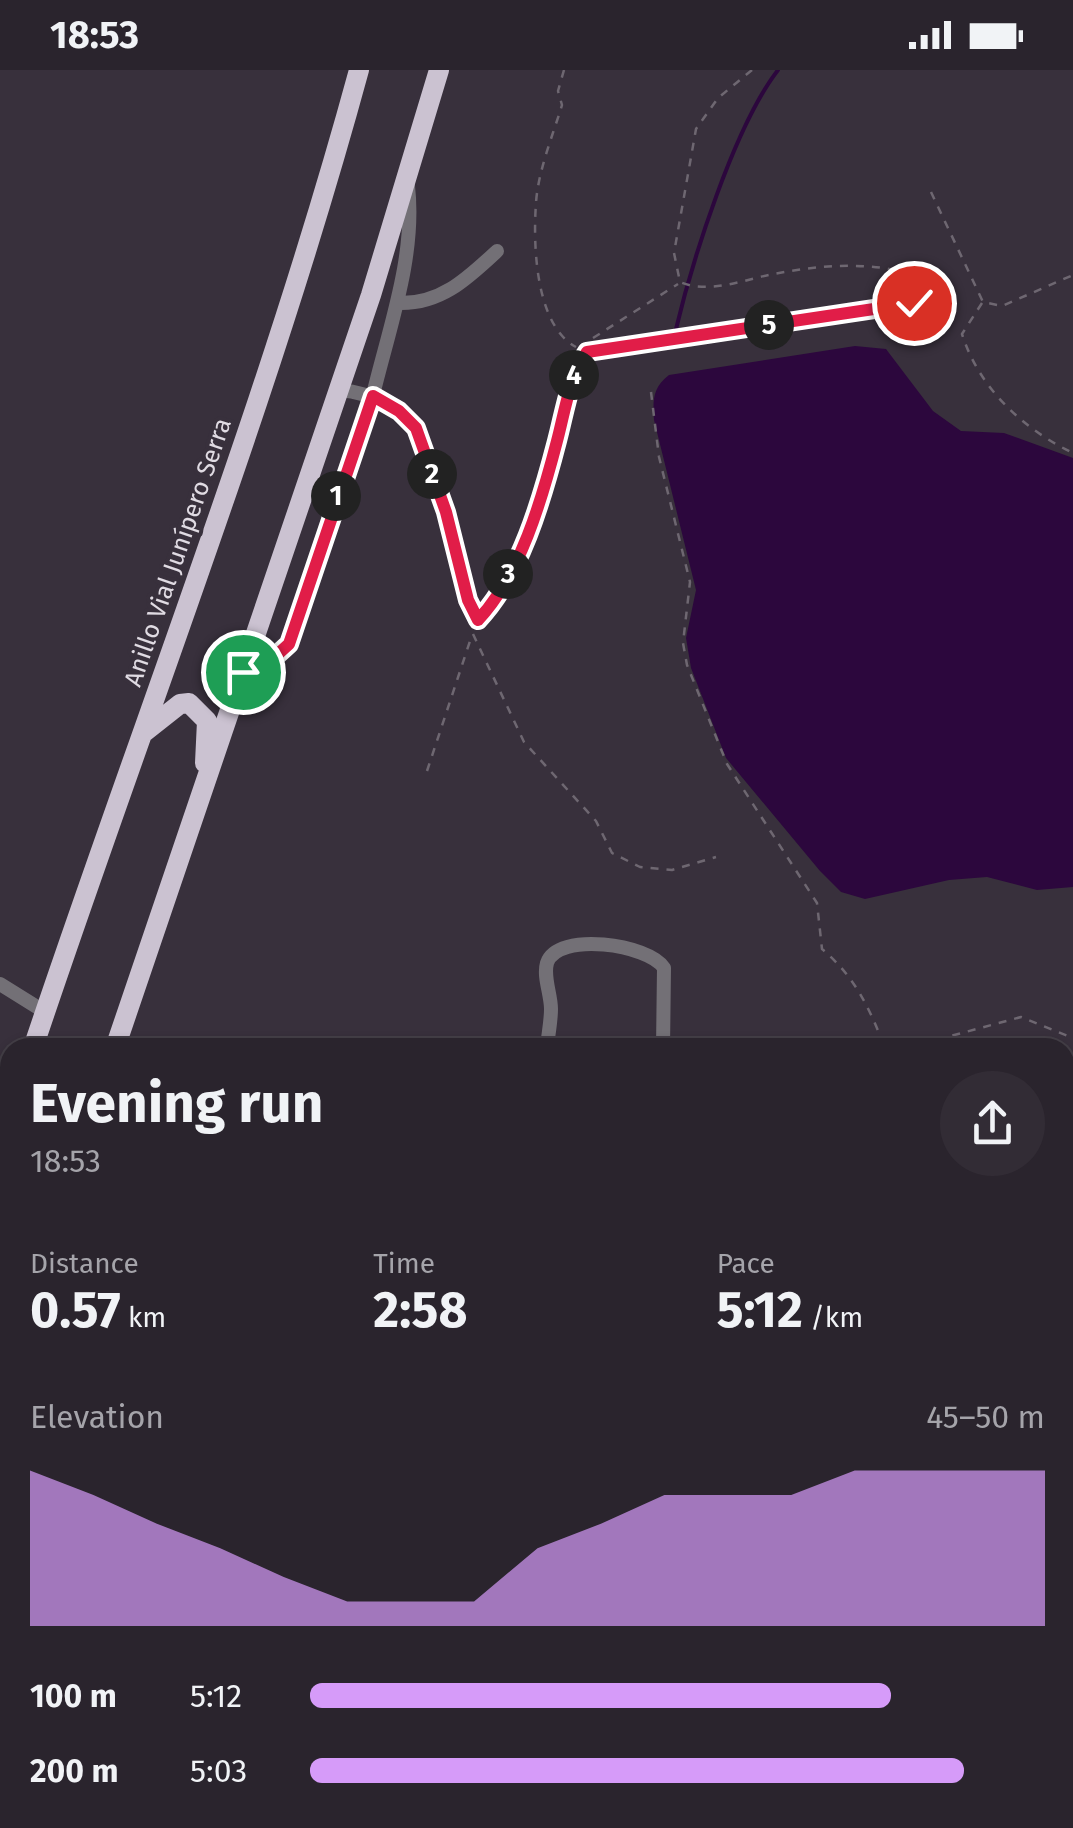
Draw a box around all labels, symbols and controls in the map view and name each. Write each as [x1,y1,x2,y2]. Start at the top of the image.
text: 18:53 [50,12,139,58]
pin [872,261,957,346]
icon: check [887,276,942,331]
pin: 5 [744,300,794,350]
text: 5 [761,308,777,341]
pin: 4 [549,350,599,400]
text: 4 [566,358,582,391]
street label: Anillo Vial Junípero Serra [118,414,238,690]
pin: 2 [407,449,457,499]
text: 2 [425,457,439,490]
pin: 1 [311,471,361,521]
text: 1 [330,479,343,512]
pin: 3 [483,549,533,599]
text: 3 [501,557,515,590]
pin [201,630,286,715]
icon: arrive [216,645,271,700]
text: Evening run [30,1071,324,1137]
button: share [940,1071,1045,1176]
text: 18:53 [30,1142,101,1180]
text: Distance [30,1247,139,1280]
text: Time [373,1247,435,1280]
text: Pace [717,1247,775,1280]
text: 0.57 [30,1280,121,1340]
text: 2:58 [373,1280,467,1340]
text: 5:12 [717,1280,803,1340]
text: km [121,1301,166,1334]
text: /km [803,1301,863,1334]
text: Elevation [30,1398,164,1436]
text: 45–50 m [926,1398,1045,1436]
text: 100 m [30,1677,117,1715]
text: 5:12 [190,1677,242,1715]
text: 200 m [30,1752,119,1790]
text: 5:03 [190,1752,247,1790]

